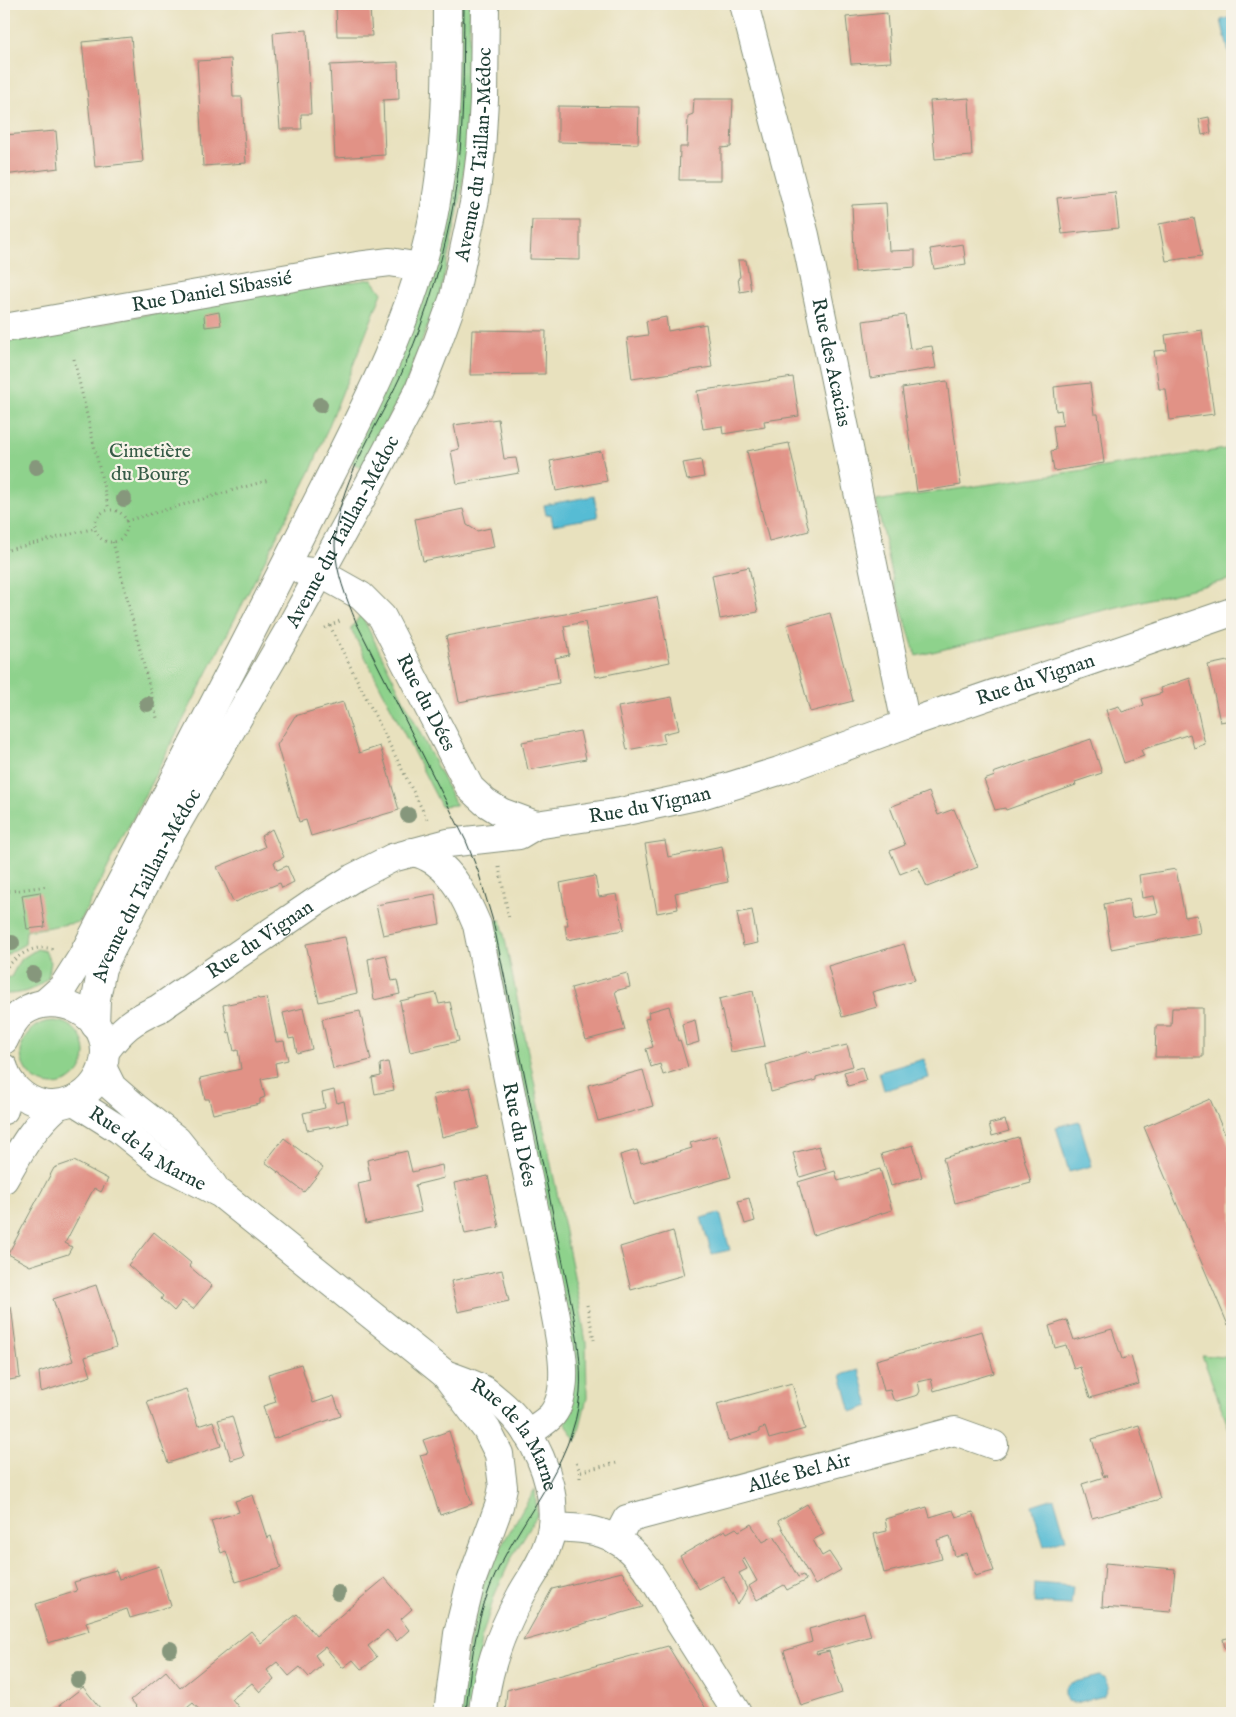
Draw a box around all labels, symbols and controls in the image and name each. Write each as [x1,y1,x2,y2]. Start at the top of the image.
street label: Avenue du Taillan-Médoc [449,47,497,264]
street label: Rue Daniel Sibassié [130,265,294,318]
street label: Rue des Acacias [806,296,857,429]
street label: Avenue du Taillan-Médoc [280,431,405,633]
park label: Cimetière du Bourg [109,439,191,487]
street label: Rue du Vignan [973,648,1098,712]
street label: Rue du Dées [391,650,461,755]
street label: Rue du Vignan [587,780,714,829]
street label: Avenue du Taillan-Médoc [87,784,207,985]
street label: Rue du Vignan [202,894,318,985]
street label: Rue du Dées [497,1080,542,1189]
street label: Rue de la Marne [84,1101,210,1197]
street label: Rue de la Marne [467,1373,563,1493]
street label: Allée Bel Air [744,1447,854,1499]

